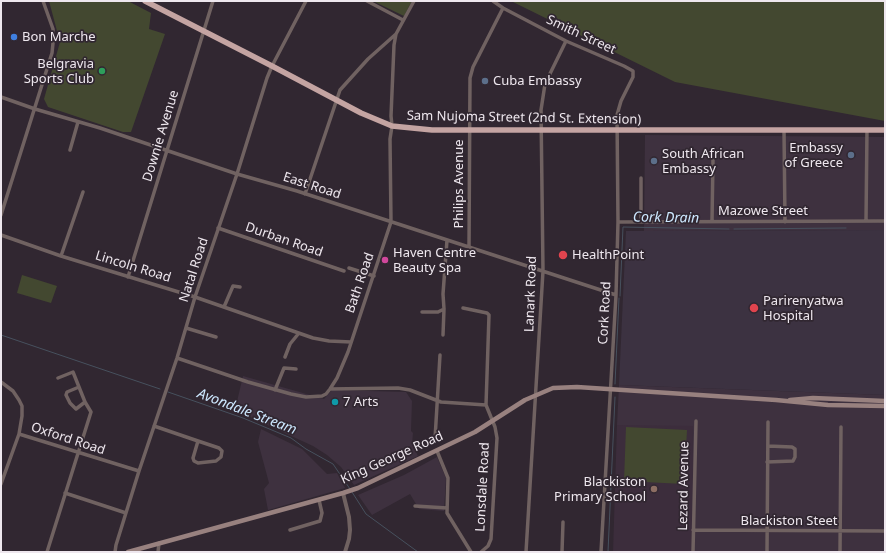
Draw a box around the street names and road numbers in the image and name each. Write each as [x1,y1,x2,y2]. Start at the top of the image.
street label: Smith Street [544,12,618,58]
street label: Downie Avenue [140,88,182,184]
street label: Sam Nujoma Street (2nd St. Extension) [407,108,641,128]
street label: Philips Avenue [451,139,467,229]
street label: East Road [281,169,343,203]
street label: Mazowe Street [718,203,808,219]
street label: Durban Road [243,219,325,261]
street label: Natal Road [176,236,212,304]
street label: Lincoln Road [93,248,173,286]
street label: Bath Road [342,251,378,315]
street label: Lanark Road [522,256,540,332]
street label: Cork Road [596,281,614,345]
street label: Oxford Road [29,420,107,458]
street label: King George Road [338,428,446,488]
street label: Lezard Avenue [675,441,693,531]
street label: Lonsdale Road [473,442,493,532]
street label: Blackiston Steet [740,513,838,529]

